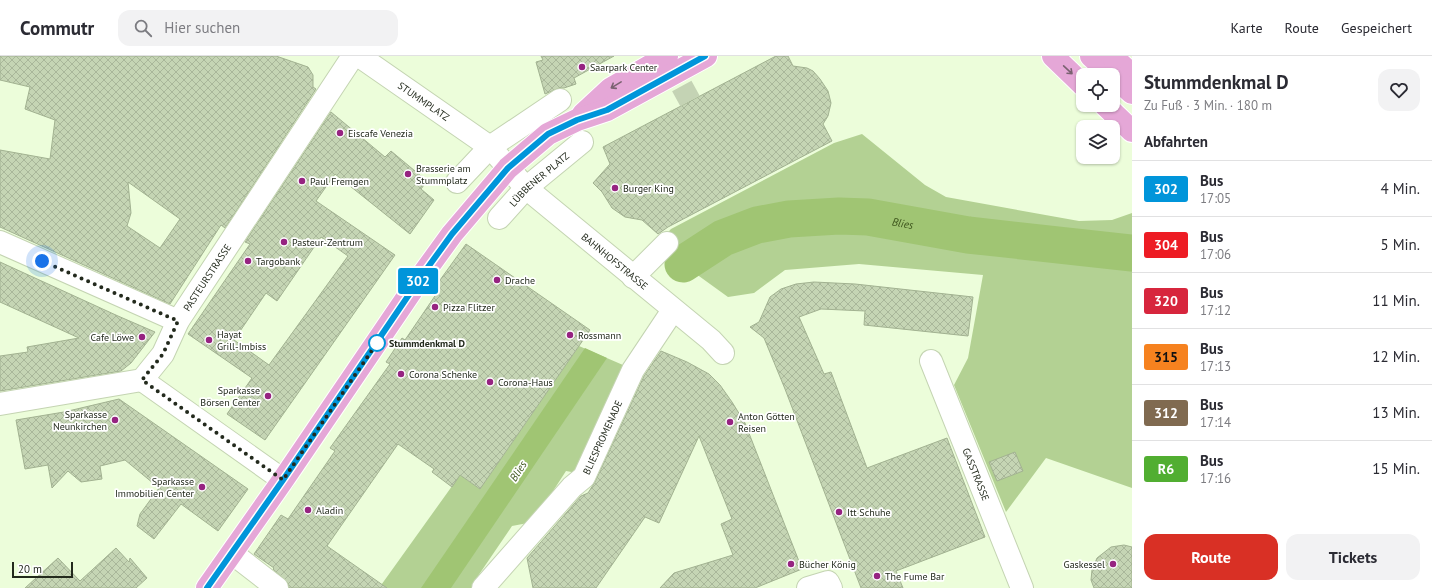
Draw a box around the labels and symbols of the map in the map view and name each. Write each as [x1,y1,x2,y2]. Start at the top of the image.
place label: Saarpark Center [590,61,658,74]
marker: Saarpark Center [577,62,587,72]
one-way arrow [1063,65,1073,75]
street label: STUMMPLATZ [395,79,452,124]
one-way arrow [610,82,622,90]
place label: Eiscafe Venezia [348,127,413,140]
marker: Eiscafe Venezia [335,128,345,138]
street label: LÜBBENER PLATZ [506,149,572,209]
place label: Brasserie am Stummplatz [416,162,471,187]
marker: Brasserie am Stummplatz [403,169,413,179]
place label: Paul Fremgen [310,175,369,188]
marker: Paul Fremgen [297,176,307,186]
place label: Burger King [623,182,674,195]
marker: Burger King [610,183,620,193]
water label: Blies [891,214,915,232]
street label: BAHNHOFSTRASSE [579,230,650,293]
place label: Pasteur-Zentrum [292,236,363,249]
marker: Pasteur-Zentrum [279,237,289,247]
street label: PASTEURSTRASSE [180,241,234,314]
your location [32,251,52,271]
place label: Targobank [256,255,300,268]
marker: Targobank [243,256,253,266]
line badge: 302 [395,268,441,294]
place label: Drache [505,274,535,287]
marker: Drache [492,275,502,285]
place label: Pizza Flitzer [443,301,495,314]
marker: Pizza Flitzer [430,302,440,312]
place label: Hayat Grill-Imbiss [217,328,266,353]
place label: Rossmann [578,329,621,342]
marker: Rossmann [565,330,575,340]
place label: Cafe Löwe [91,331,134,344]
marker: Cafe Löwe [137,332,147,342]
marker: Stummdenkmal D [368,334,386,352]
marker: Hayat Grill-Imbiss [204,335,214,345]
place label: Stummdenkmal D [389,337,466,350]
place label: Corona Schenke [409,368,477,381]
marker: Corona Schenke [396,369,406,379]
place label: Corona-Haus [498,376,553,389]
marker: Corona-Haus [485,377,495,387]
place label: Sparkasse Börsen Center [200,384,261,409]
marker: Sparkasse Börsen Center [263,391,273,401]
street label: BLIESPROMENADE [580,398,625,477]
place label: Sparkasse Neunkirchen [53,408,107,433]
place label: Anton Götten Reisen [738,410,795,435]
marker: Sparkasse Neunkirchen [110,415,120,425]
marker: Anton Götten Reisen [725,417,735,427]
street label: GASSTRASSE [960,446,992,503]
water label: Blies [506,458,530,484]
place label: Sparkasse Immobilien Center [115,475,195,500]
marker: Sparkasse Immobilien Center [197,482,207,492]
place label: Aladin [316,504,343,517]
marker: Aladin [303,505,313,515]
place label: Itt Schuhe [847,506,891,519]
marker: Itt Schuhe [834,507,844,517]
place label: Bücher König [799,558,856,571]
place label: Gaskessel [1064,558,1105,571]
marker: Bücher König [786,559,796,569]
marker: Gaskessel [1108,559,1118,569]
scale bar [12,560,73,579]
place label: The Fume Bar [885,570,945,583]
marker: The Fume Bar [872,571,882,581]

